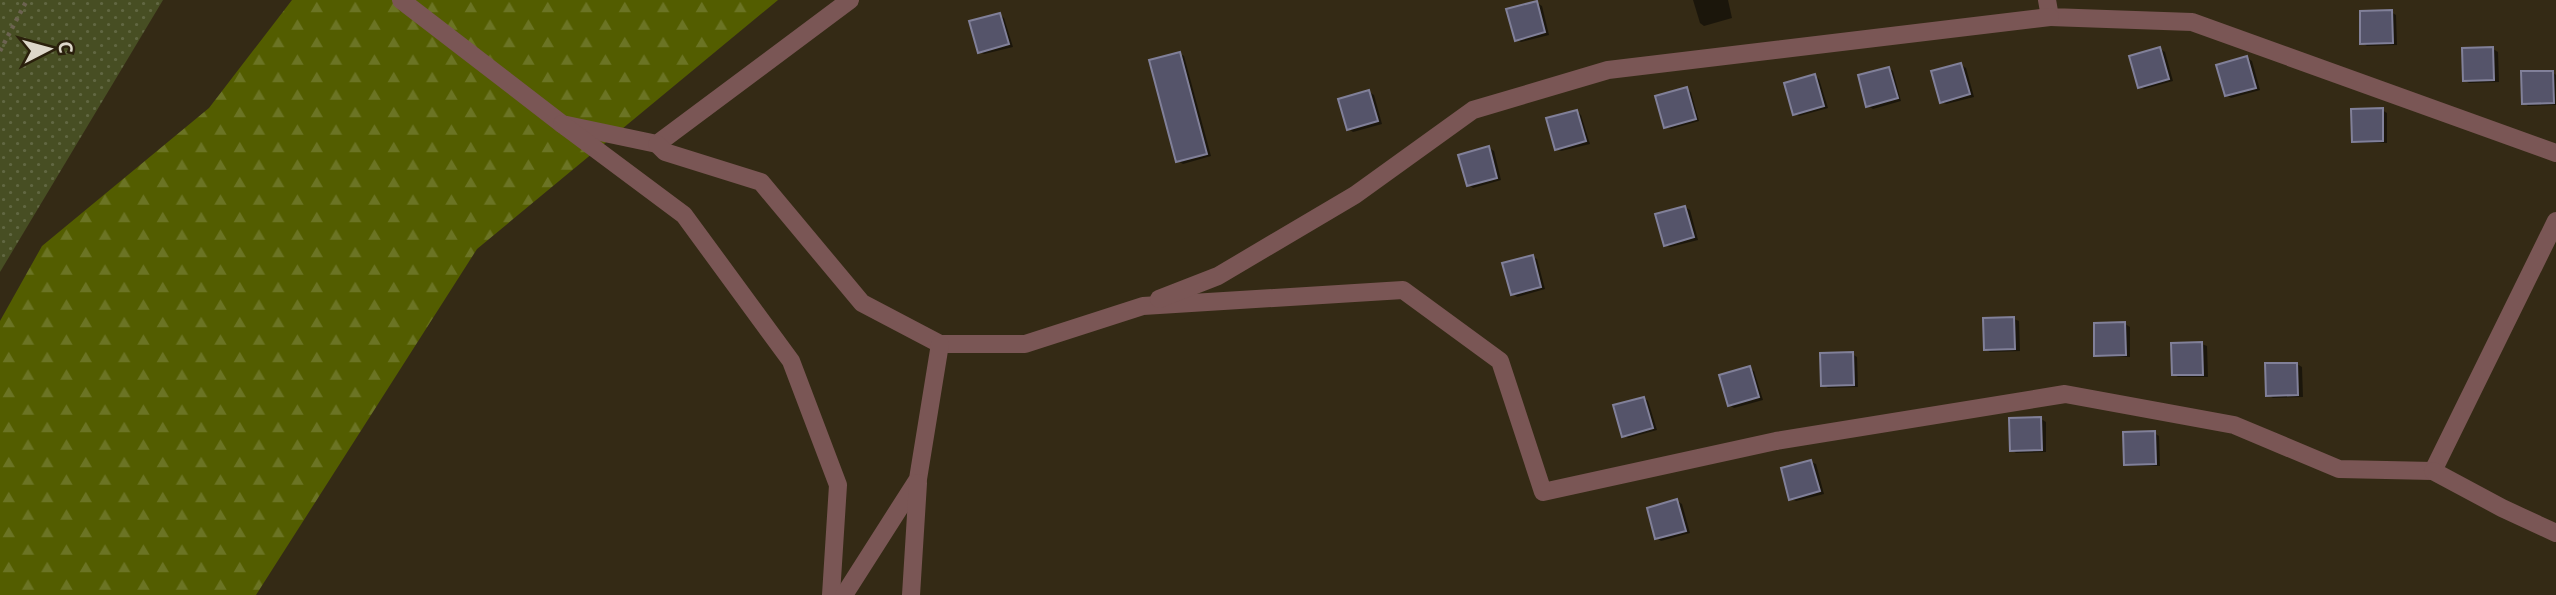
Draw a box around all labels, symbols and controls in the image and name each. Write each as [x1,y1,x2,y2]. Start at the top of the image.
north arrow [14,14,84,84]
text: С [52,40,79,55]

